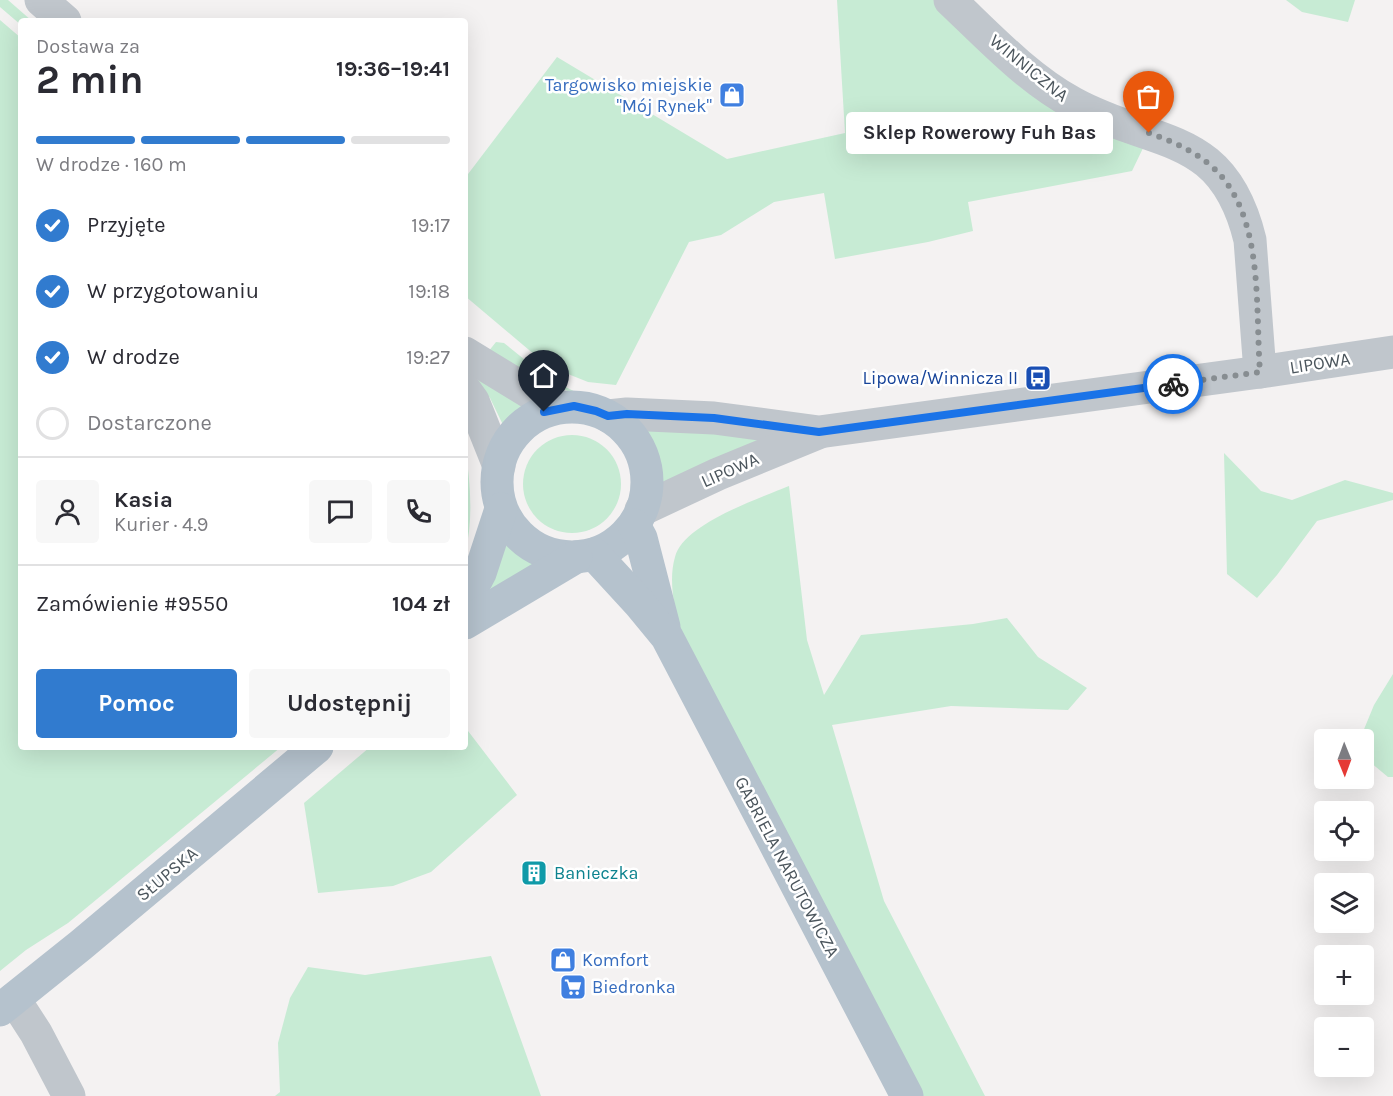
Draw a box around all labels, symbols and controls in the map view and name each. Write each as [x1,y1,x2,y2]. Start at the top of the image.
street label: WINNICZNA [985,30,1073,106]
text: Dostawa za [36,35,140,58]
text: 19:36–19:41 [336,56,450,82]
text: 2 min [36,57,144,103]
pin [1123,71,1174,133]
place label: Targowisko miejskie "Mój Rynek" [545,74,712,117]
shop icon: Targowisko miejskie "Mój Rynek" [717,80,747,110]
icon: bag [1132,80,1165,113]
callout: Sklep Rowerowy Fuh Bas [846,112,1113,154]
text: Sklep Rowerowy Fuh Bas [863,121,1096,144]
text: W drodze · 160 m [36,153,187,176]
icon: check [36,209,69,242]
text: Przyjęte [87,212,166,238]
text: 19:17 [411,214,450,237]
icon: check [36,275,69,308]
text: W przygotowaniu [87,278,259,304]
text: 19:18 [408,280,450,303]
icon: check [36,341,69,374]
text: W drodze [87,344,180,370]
text: 19:27 [406,346,450,369]
street label: LIPOWA [1288,347,1352,379]
pin [518,350,569,412]
courier [1143,354,1203,414]
icon: home [527,359,560,392]
bus stop icon: Lipowa/Winnicza II [1023,363,1053,393]
place label: Lipowa/Winnicza II [863,367,1018,389]
icon: bike [1157,368,1190,401]
text: Dostarczone [87,410,212,436]
street label: LIPOWA [698,448,762,492]
button: person [36,480,99,543]
button: chat [309,480,372,543]
button: phone [387,480,450,543]
text: Kasia [114,487,173,513]
text: Kurier · 4.9 [114,513,208,536]
text: Zamówienie #9550 [36,591,228,617]
text: 104 zł [392,591,450,617]
button: Pomoc [36,669,237,738]
button: Udostępnij [249,669,450,738]
north arrow [1314,729,1374,789]
map controls [1314,729,1374,1077]
street label: GABRIELA NARUTOWICZA [730,773,844,961]
button: locate [1314,801,1374,861]
street label: SŁUPSKA [132,842,202,906]
building icon: Banieczka [519,858,549,888]
place label: Banieczka [554,862,638,884]
button: layers [1314,873,1374,933]
shop icon: Komfort [548,945,578,975]
button: + [1314,945,1374,1005]
place label: Komfort [582,949,649,971]
supermarket icon: Biedronka [558,972,588,1002]
place label: Biedronka [592,976,676,998]
button: − [1314,1017,1374,1077]

